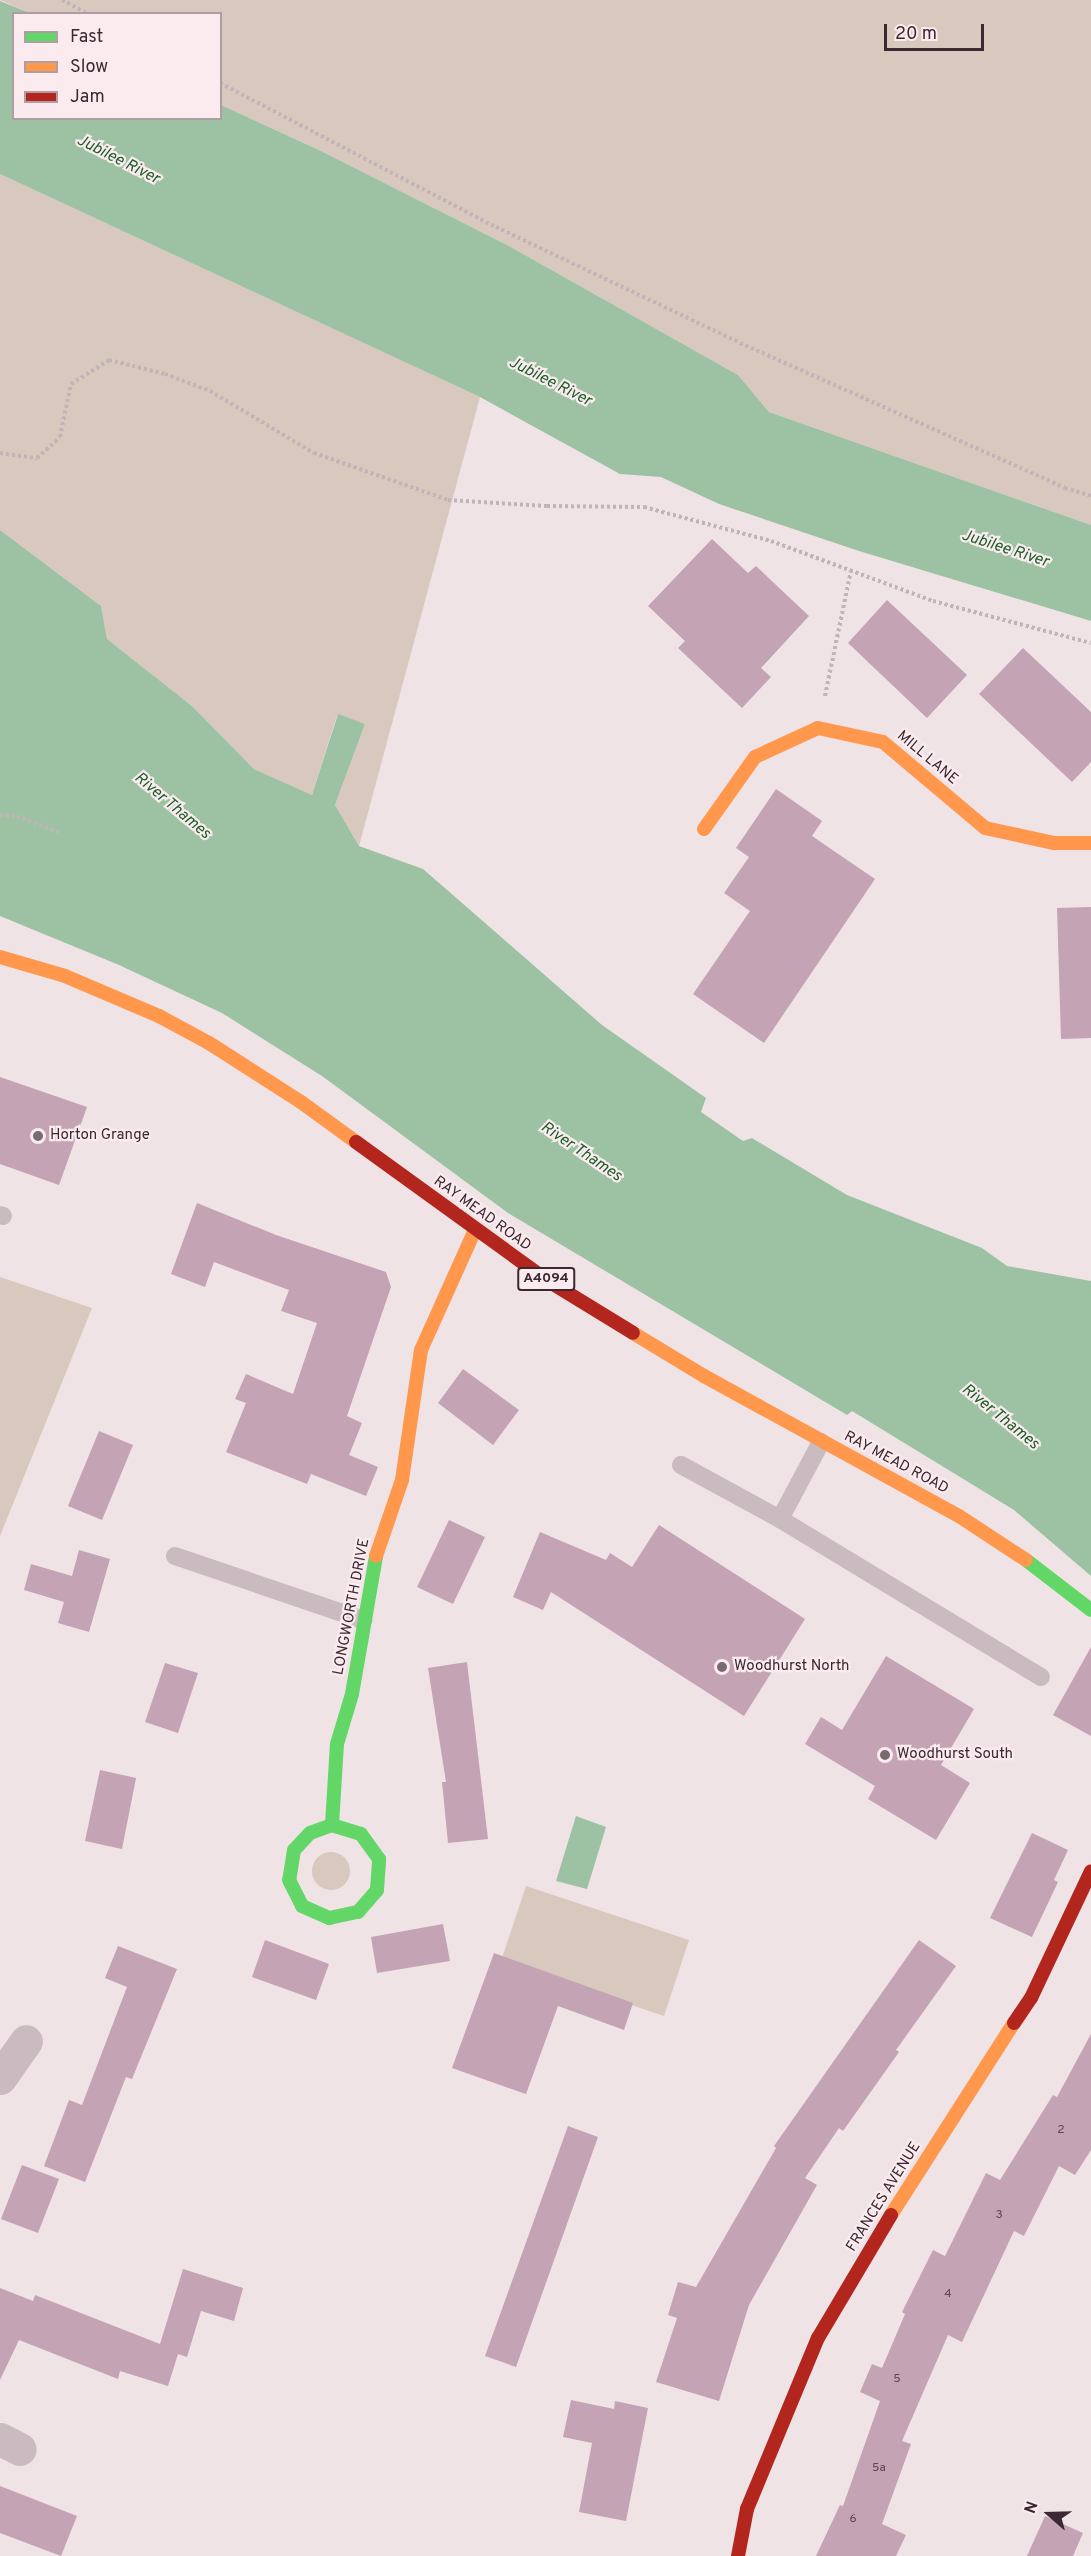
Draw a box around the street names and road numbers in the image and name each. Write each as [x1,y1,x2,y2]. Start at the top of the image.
street label: MILL LANE [893,727,961,789]
street label: RAY MEAD ROAD [430,1172,534,1256]
road number: A4094 [516,1268,576,1290]
street label: RAY MEAD ROAD [840,1428,952,1498]
street label: LONGWORTH DRIVE [330,1537,374,1677]
street label: FRANCES AVENUE [843,2139,925,2255]

